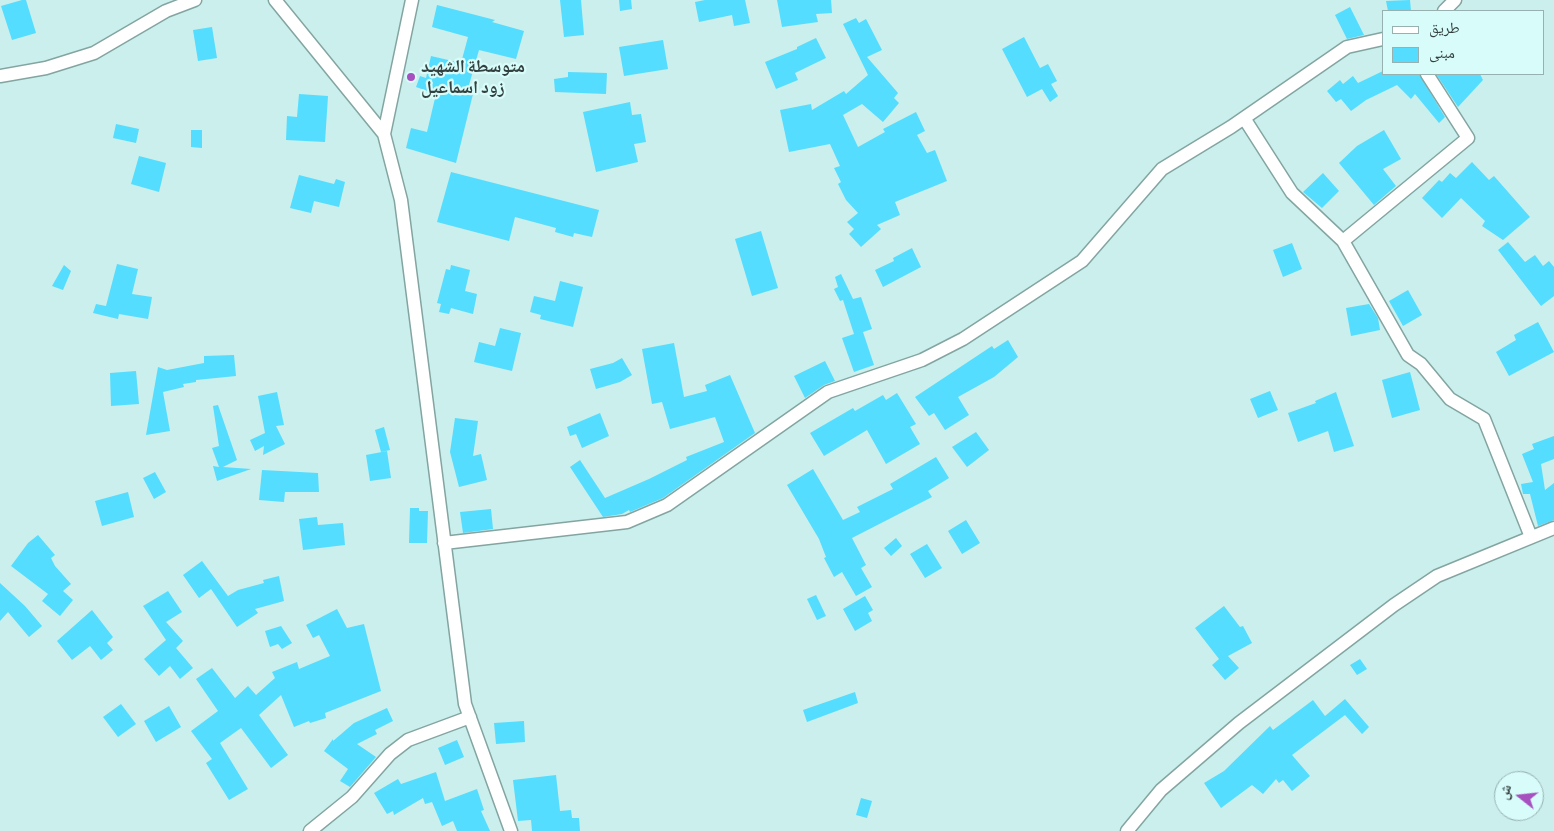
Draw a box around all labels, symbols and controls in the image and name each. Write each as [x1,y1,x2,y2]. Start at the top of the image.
legend [1382,10,1544,75]
text: طريق [1429,21,1460,36]
text: مبنى [1429,46,1455,61]
place label: متوسطة الشهيد زود اسماعيل [421,56,525,98]
marker: متوسطة الشهيد زود اسماعيل [405,71,417,83]
north arrow [1494,771,1544,821]
text: ش [1497,783,1514,801]

